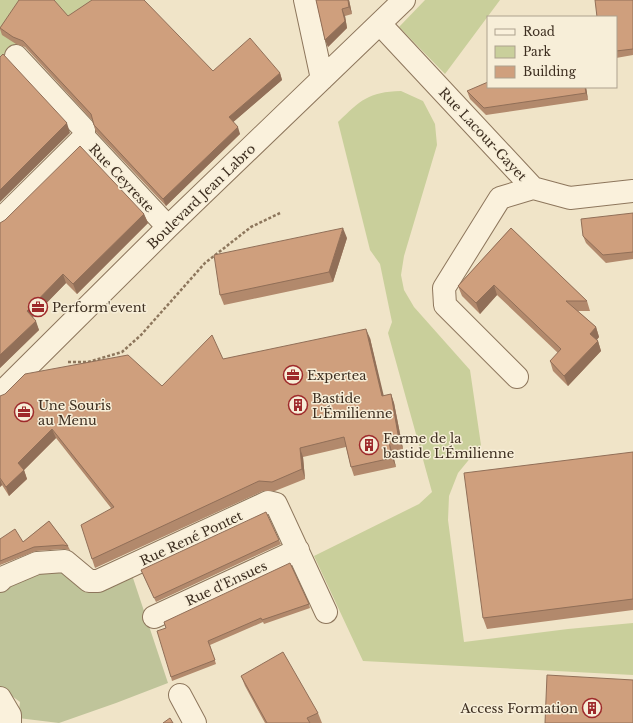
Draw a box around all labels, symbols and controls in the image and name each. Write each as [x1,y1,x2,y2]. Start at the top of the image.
legend [487,16,617,88]
text: Road [523,24,555,39]
text: Park [523,44,551,59]
text: Building [523,64,577,79]
street label: Rue Lacour-Gayet [435,84,530,185]
street label: Rue Ceyreste [85,140,158,216]
street label: Boulevard Jean Labro [144,140,259,253]
office icon: Perform'event [27,296,49,318]
place label: Perform'event [52,299,147,316]
office icon: Expertea [282,364,304,386]
place label: Expertea [307,367,367,384]
place label: Bastide L'Émilienne [312,390,392,422]
building icon: Bastide L'Émilienne [287,394,309,416]
place label: Une Souris au Menu [38,397,111,429]
office icon: Une Souris au Menu [13,401,35,423]
place label: Ferme de la bastide L'Émilienne [382,430,514,462]
building icon: Ferme de la bastide L'Émilienne [358,434,380,456]
street label: Rue René Pontet [137,507,245,570]
street label: Rue d'Ensues [183,557,270,610]
building icon: Access Formation [581,697,603,719]
place label: Access Formation [459,700,578,717]

